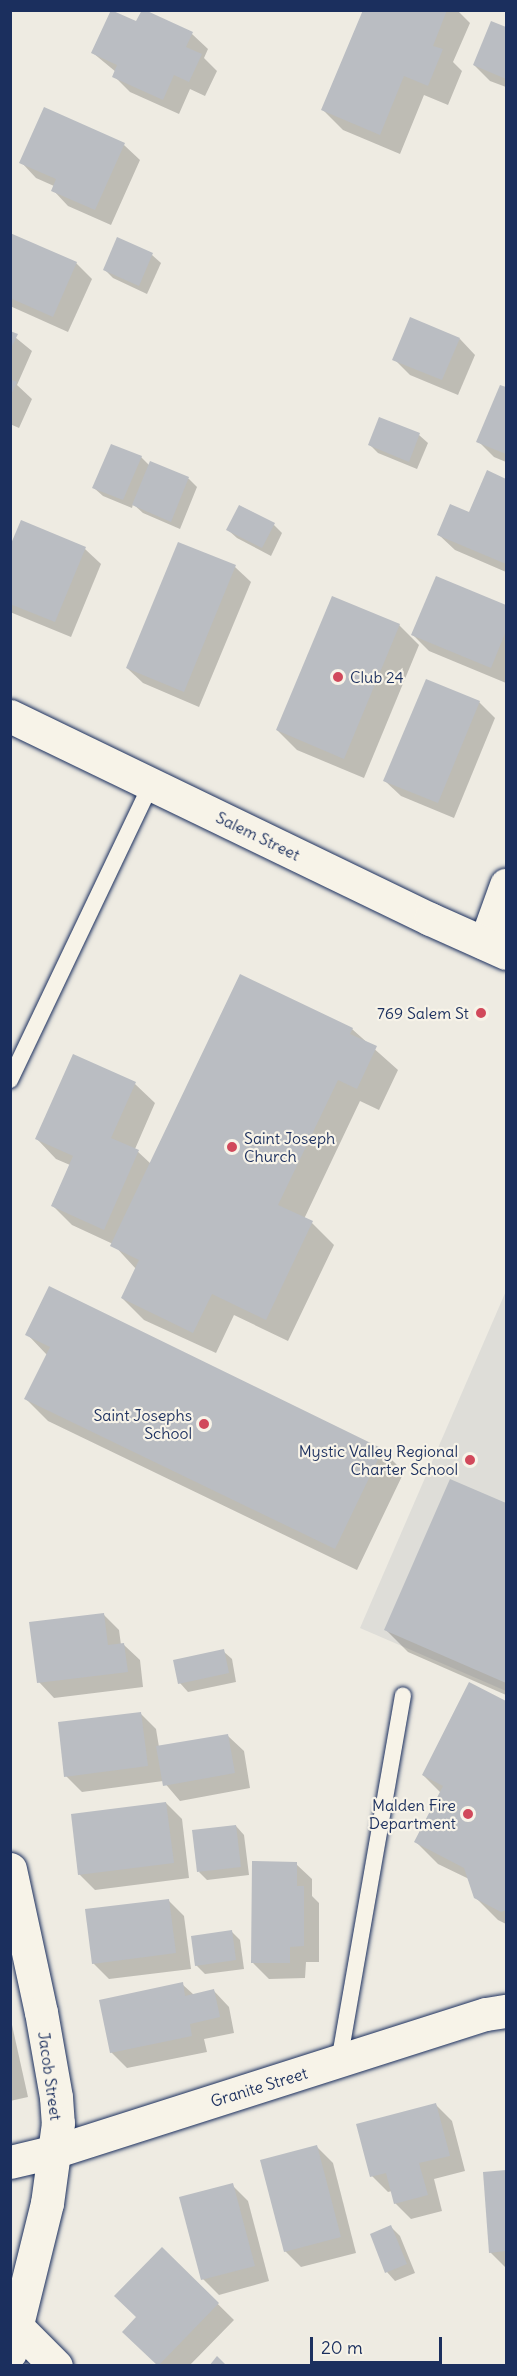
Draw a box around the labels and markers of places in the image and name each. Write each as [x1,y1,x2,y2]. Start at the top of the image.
place label: Club 24 [350,667,404,687]
marker: Club 24 [331,670,345,684]
place label: 769 Salem St [377,1003,469,1023]
marker: 769 Salem St [474,1006,488,1020]
place label: Saint Joseph Church [244,1128,335,1166]
marker: Saint Joseph Church [225,1140,239,1154]
place label: Saint Josephs School [93,1405,192,1443]
marker: Saint Josephs School [197,1417,211,1431]
place label: Mystic Valley Regional Charter School [299,1441,458,1479]
marker: Mystic Valley Regional Charter School [463,1453,477,1467]
place label: Malden Fire Department [369,1795,456,1833]
marker: Malden Fire Department [461,1807,475,1821]

